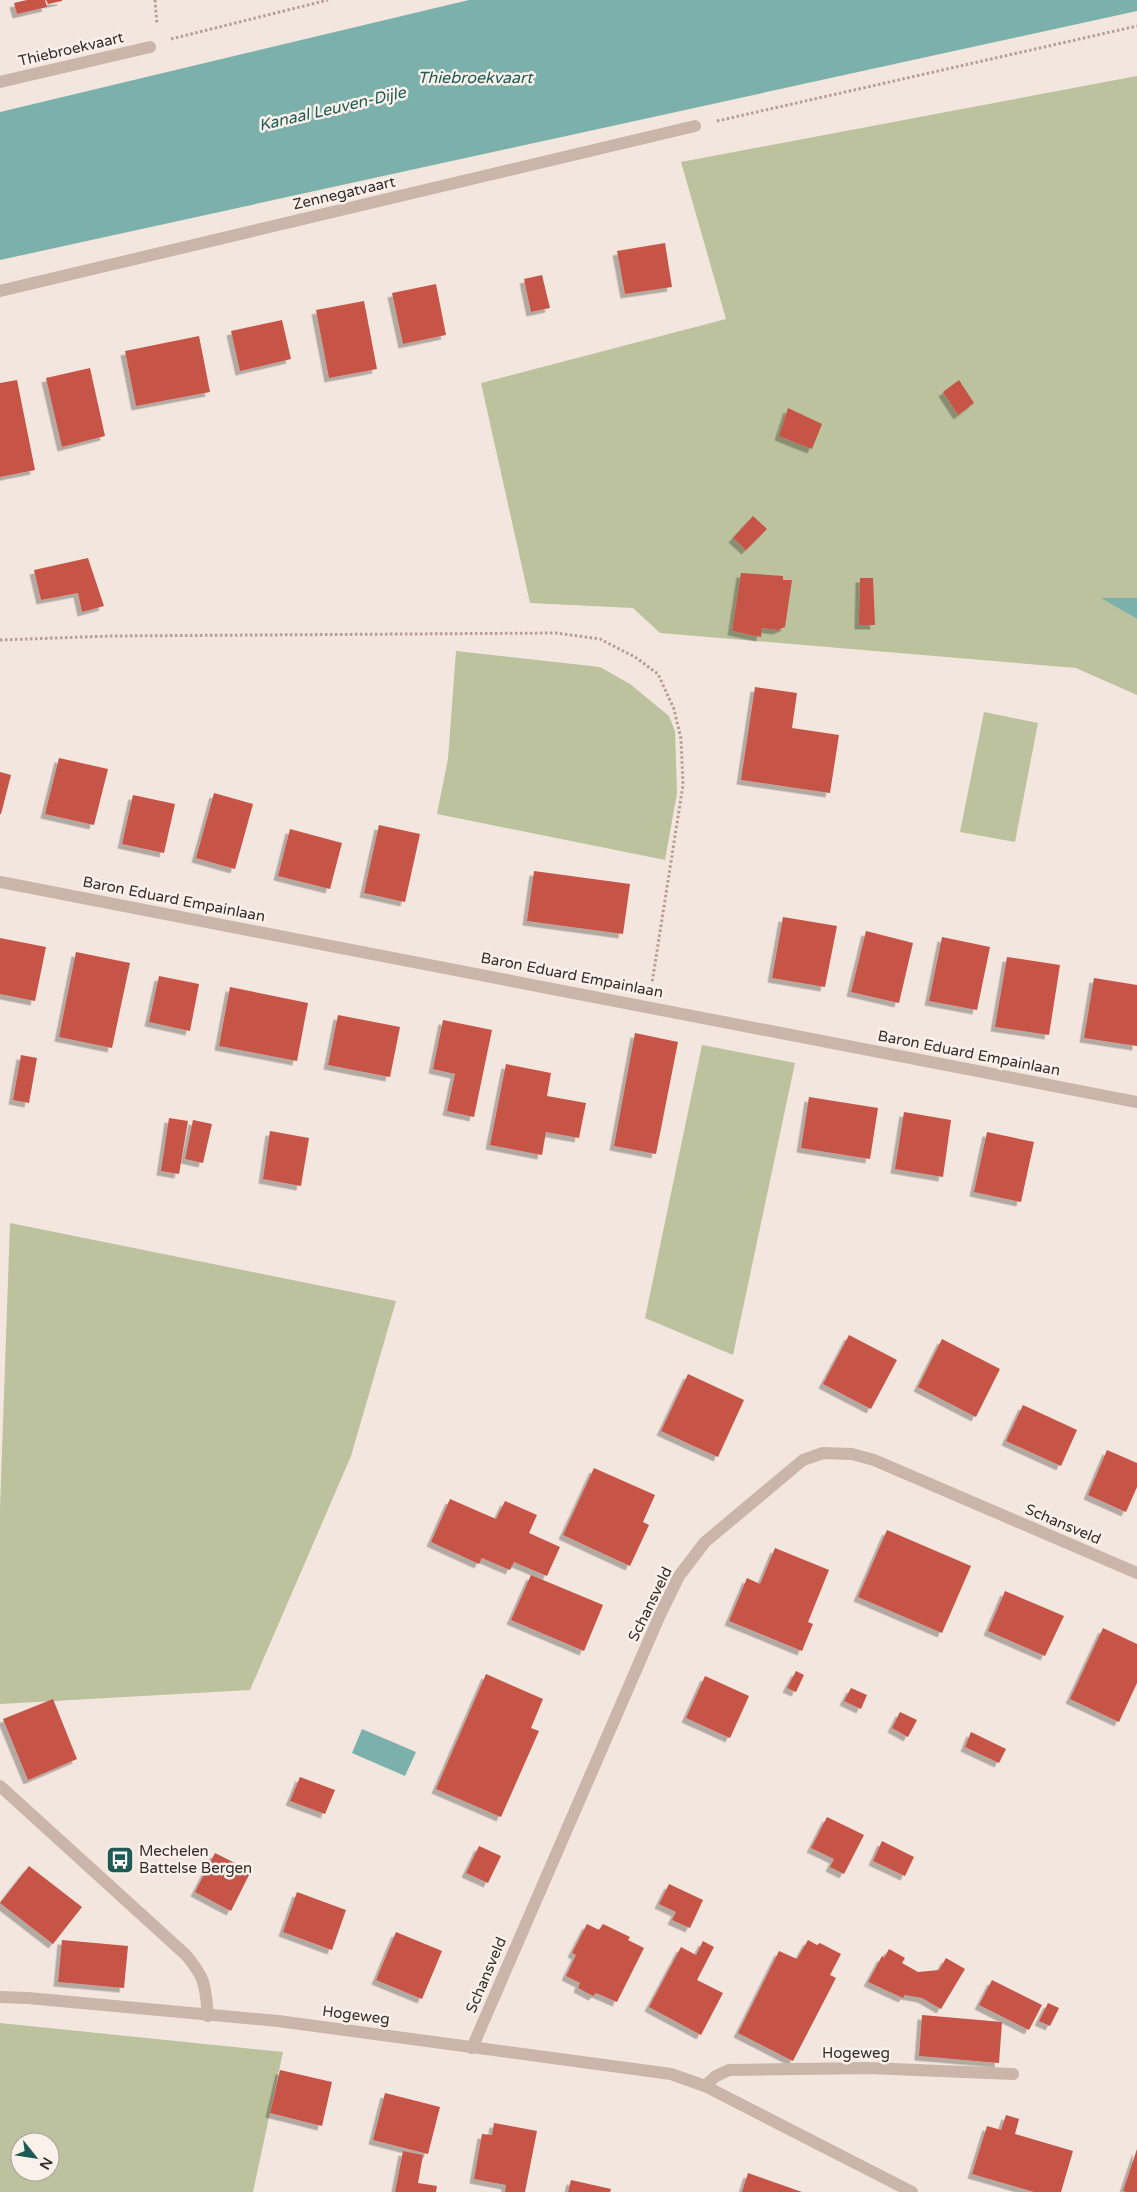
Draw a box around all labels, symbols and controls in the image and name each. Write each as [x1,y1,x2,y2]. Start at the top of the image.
street label: Thiebroekvaart [17,28,126,70]
water label: Thiebroekvaart [418,68,534,88]
water label: Kanaal Leuven-Dijle [257,82,409,136]
street label: Zennegatvaart [291,172,397,214]
street label: Baron Eduard Empainlaan [81,872,267,926]
street label: Baron Eduard Empainlaan [479,948,665,1002]
street label: Baron Eduard Empainlaan [876,1026,1062,1080]
street label: Schansveld [1022,1500,1104,1548]
street label: Schansveld [624,1564,676,1644]
place label: Mechelen Battelse Bergen [139,1842,252,1877]
bus stop icon: Mechelen Battelse Bergen [105,1845,135,1875]
street label: Schansveld [462,1934,510,2016]
street label: Hogeweg [321,2002,391,2028]
street label: Hogeweg [822,2044,890,2062]
north arrow [10,2132,60,2182]
text: N [36,2154,56,2172]

